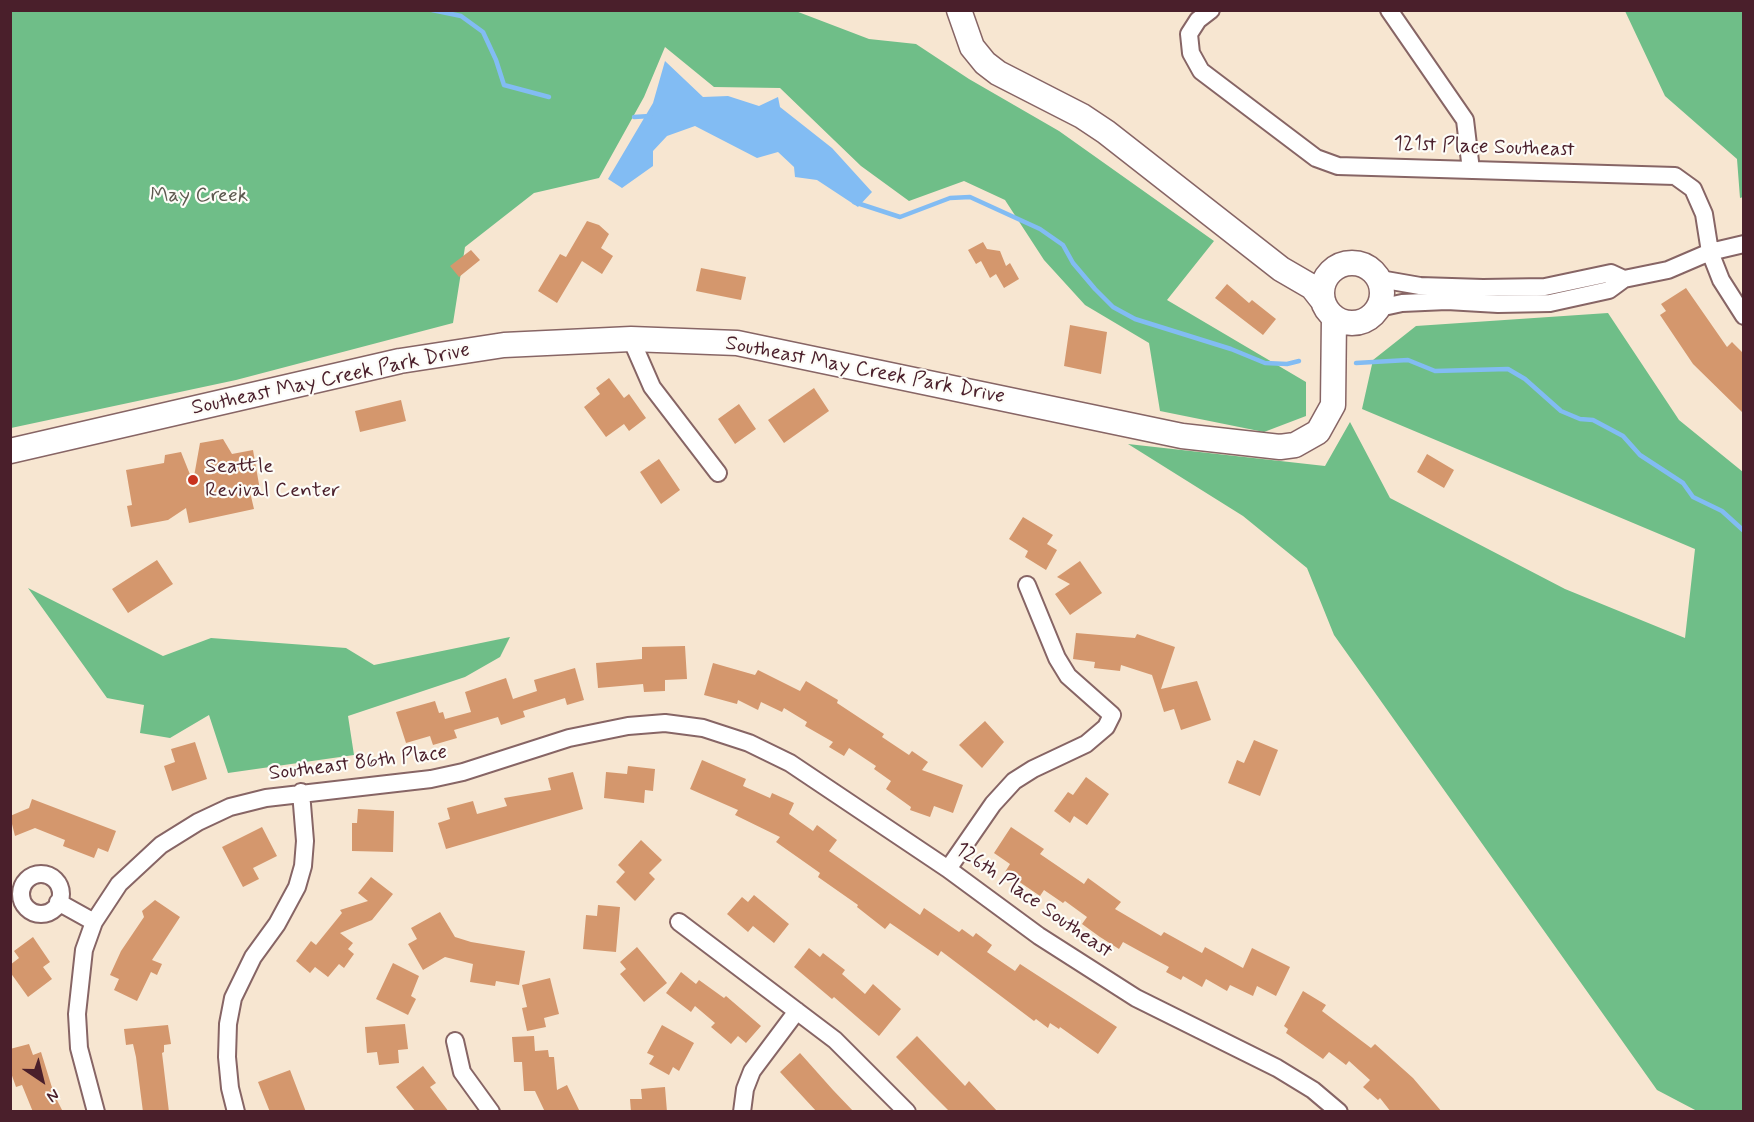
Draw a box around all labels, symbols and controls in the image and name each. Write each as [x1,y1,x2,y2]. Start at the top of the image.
street label: 121st Place Southeast [1393,132,1575,164]
park label: May Creek [150,184,248,210]
street label: Southeast May Creek Park Drive [723,332,1007,410]
street label: Southeast May Creek Park Drive [190,338,472,422]
place label: Seattle Revival Center [205,455,340,505]
marker: Seattle Revival Center [186,473,200,487]
street label: Southeast 86th Place [267,741,449,787]
street label: 126th Place Southeast [949,837,1117,965]
north arrow [12,1050,72,1110]
text: N [42,1083,63,1107]

